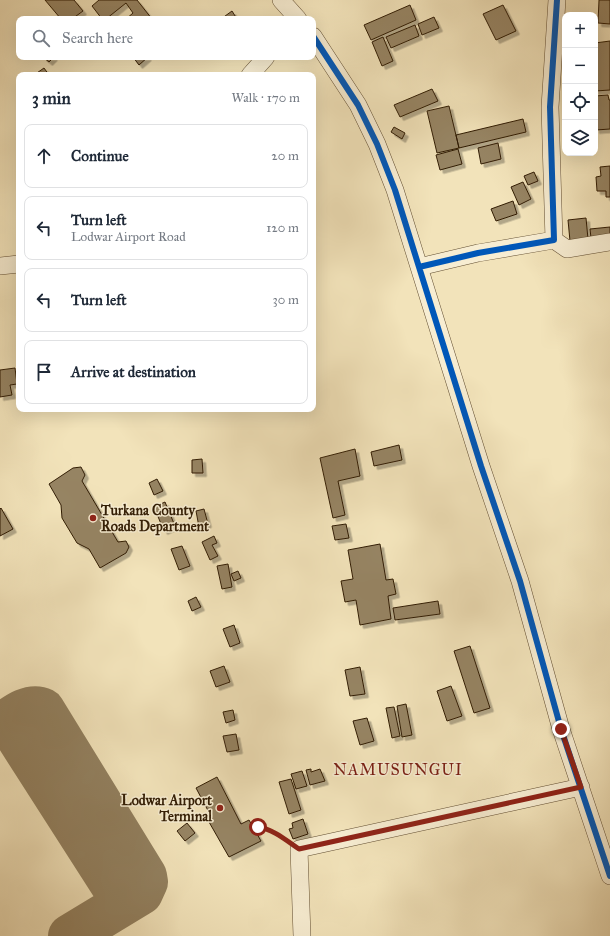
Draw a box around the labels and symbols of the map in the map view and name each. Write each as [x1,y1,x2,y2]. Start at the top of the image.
place label: Turkana County Roads Department [100,502,209,536]
marker: Turkana County Roads Department [88,513,98,523]
route end [552,720,570,738]
district label: NAMUSUNGUI [333,760,463,779]
place label: Lodwar Airport Terminal [121,792,213,825]
marker: Lodwar Airport Terminal [215,803,225,813]
route start [249,818,267,836]

